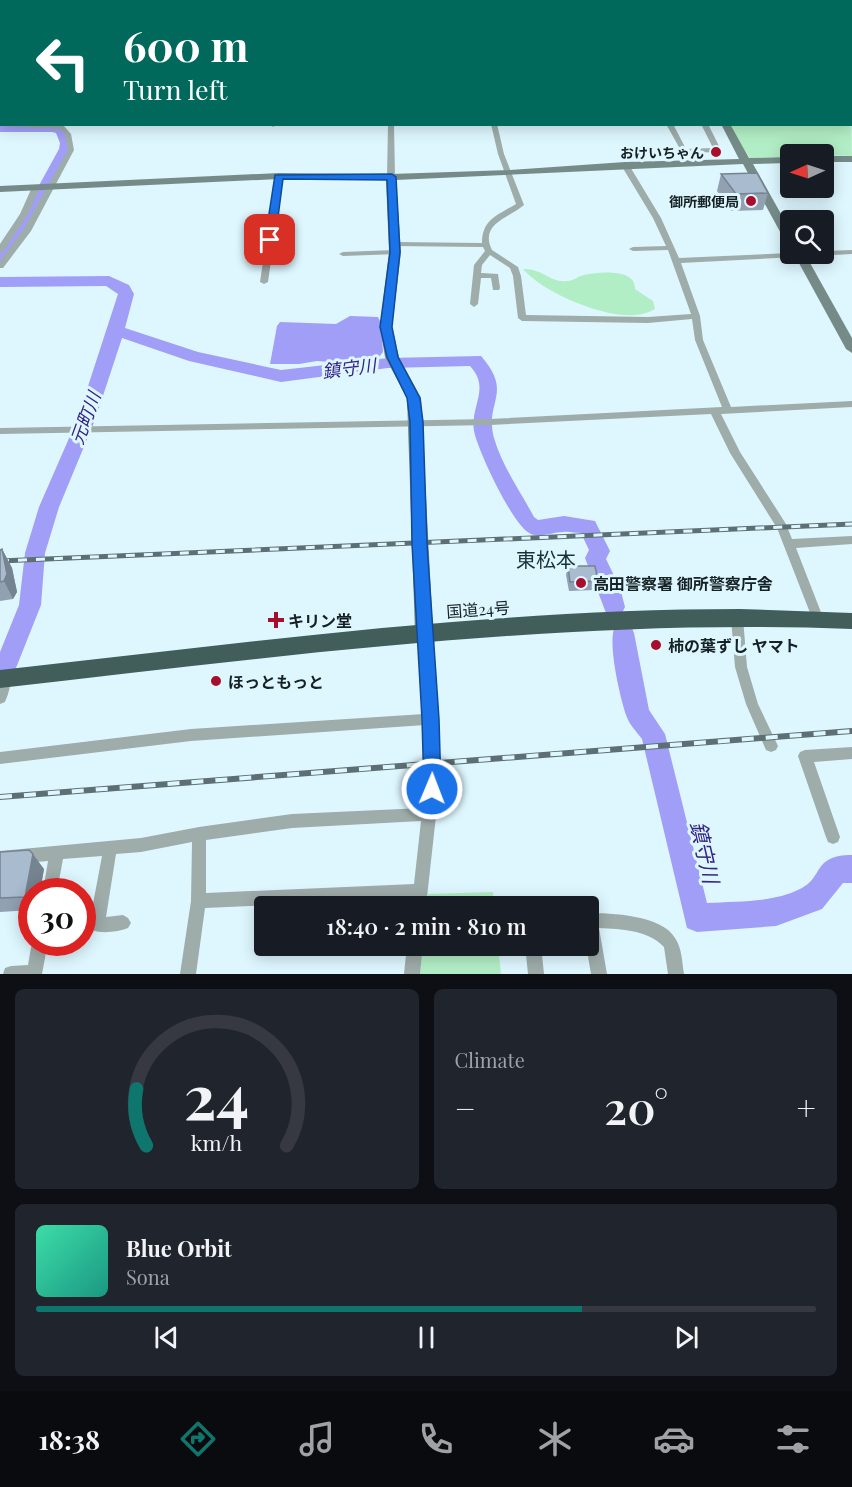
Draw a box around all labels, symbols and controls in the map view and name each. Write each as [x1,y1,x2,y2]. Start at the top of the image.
text: 600 m [123,17,249,73]
icon: left [24,24,102,102]
text: Turn left [123,71,227,107]
place label: おけいちゃん [620,143,704,162]
north arrow [780,144,834,198]
map controls [780,144,834,264]
marker: おけいちゃん [709,145,723,159]
place label: 御所郵便局 [669,192,739,211]
marker: 御所郵便局 [744,194,758,208]
button: search [780,210,834,264]
pin [244,214,295,265]
icon: arrive [253,223,286,256]
water label: 鎮守川 [321,353,379,383]
water label: 元町川 [64,387,106,447]
district label: 東松本 [516,545,576,572]
place label: 高田警察署 御所警察庁舎 [593,573,773,594]
marker: 高田警察署 御所警察庁舎 [574,576,588,590]
street label: 国道24号 [446,596,510,622]
place label: キリン堂 [288,610,352,631]
marker: キリン堂 [269,613,283,627]
place label: 柿の葉ずし ヤマト [668,635,800,656]
marker: 柿の葉ずし ヤマト [649,638,663,652]
place label: ほっともっと [228,671,324,692]
marker: ほっともっと [209,674,223,688]
position arrow [400,757,464,821]
water label: 鎮守川 [685,818,727,888]
speed limit sign: 30 [18,878,96,956]
text: 18:40 · 2 min · 810 m [326,911,527,941]
text: Climate [455,1046,525,1073]
text: 24 [184,1052,250,1136]
text: 20° [604,1076,668,1136]
text: − [455,1085,476,1129]
text: + [797,1085,816,1129]
text: km/h [191,1128,243,1156]
text: Blue Orbit [126,1233,232,1263]
text: Sona [126,1263,170,1290]
icon: previous [150,1321,183,1354]
icon: pause [410,1321,443,1354]
icon: next [670,1321,703,1354]
icon: directions [177,1418,219,1460]
icon: music [296,1418,338,1460]
icon: phone [415,1418,457,1460]
icon: climate [534,1418,576,1460]
icon: car [653,1418,695,1460]
icon: filters [772,1418,814,1460]
text: 18:38 [38,1421,100,1457]

